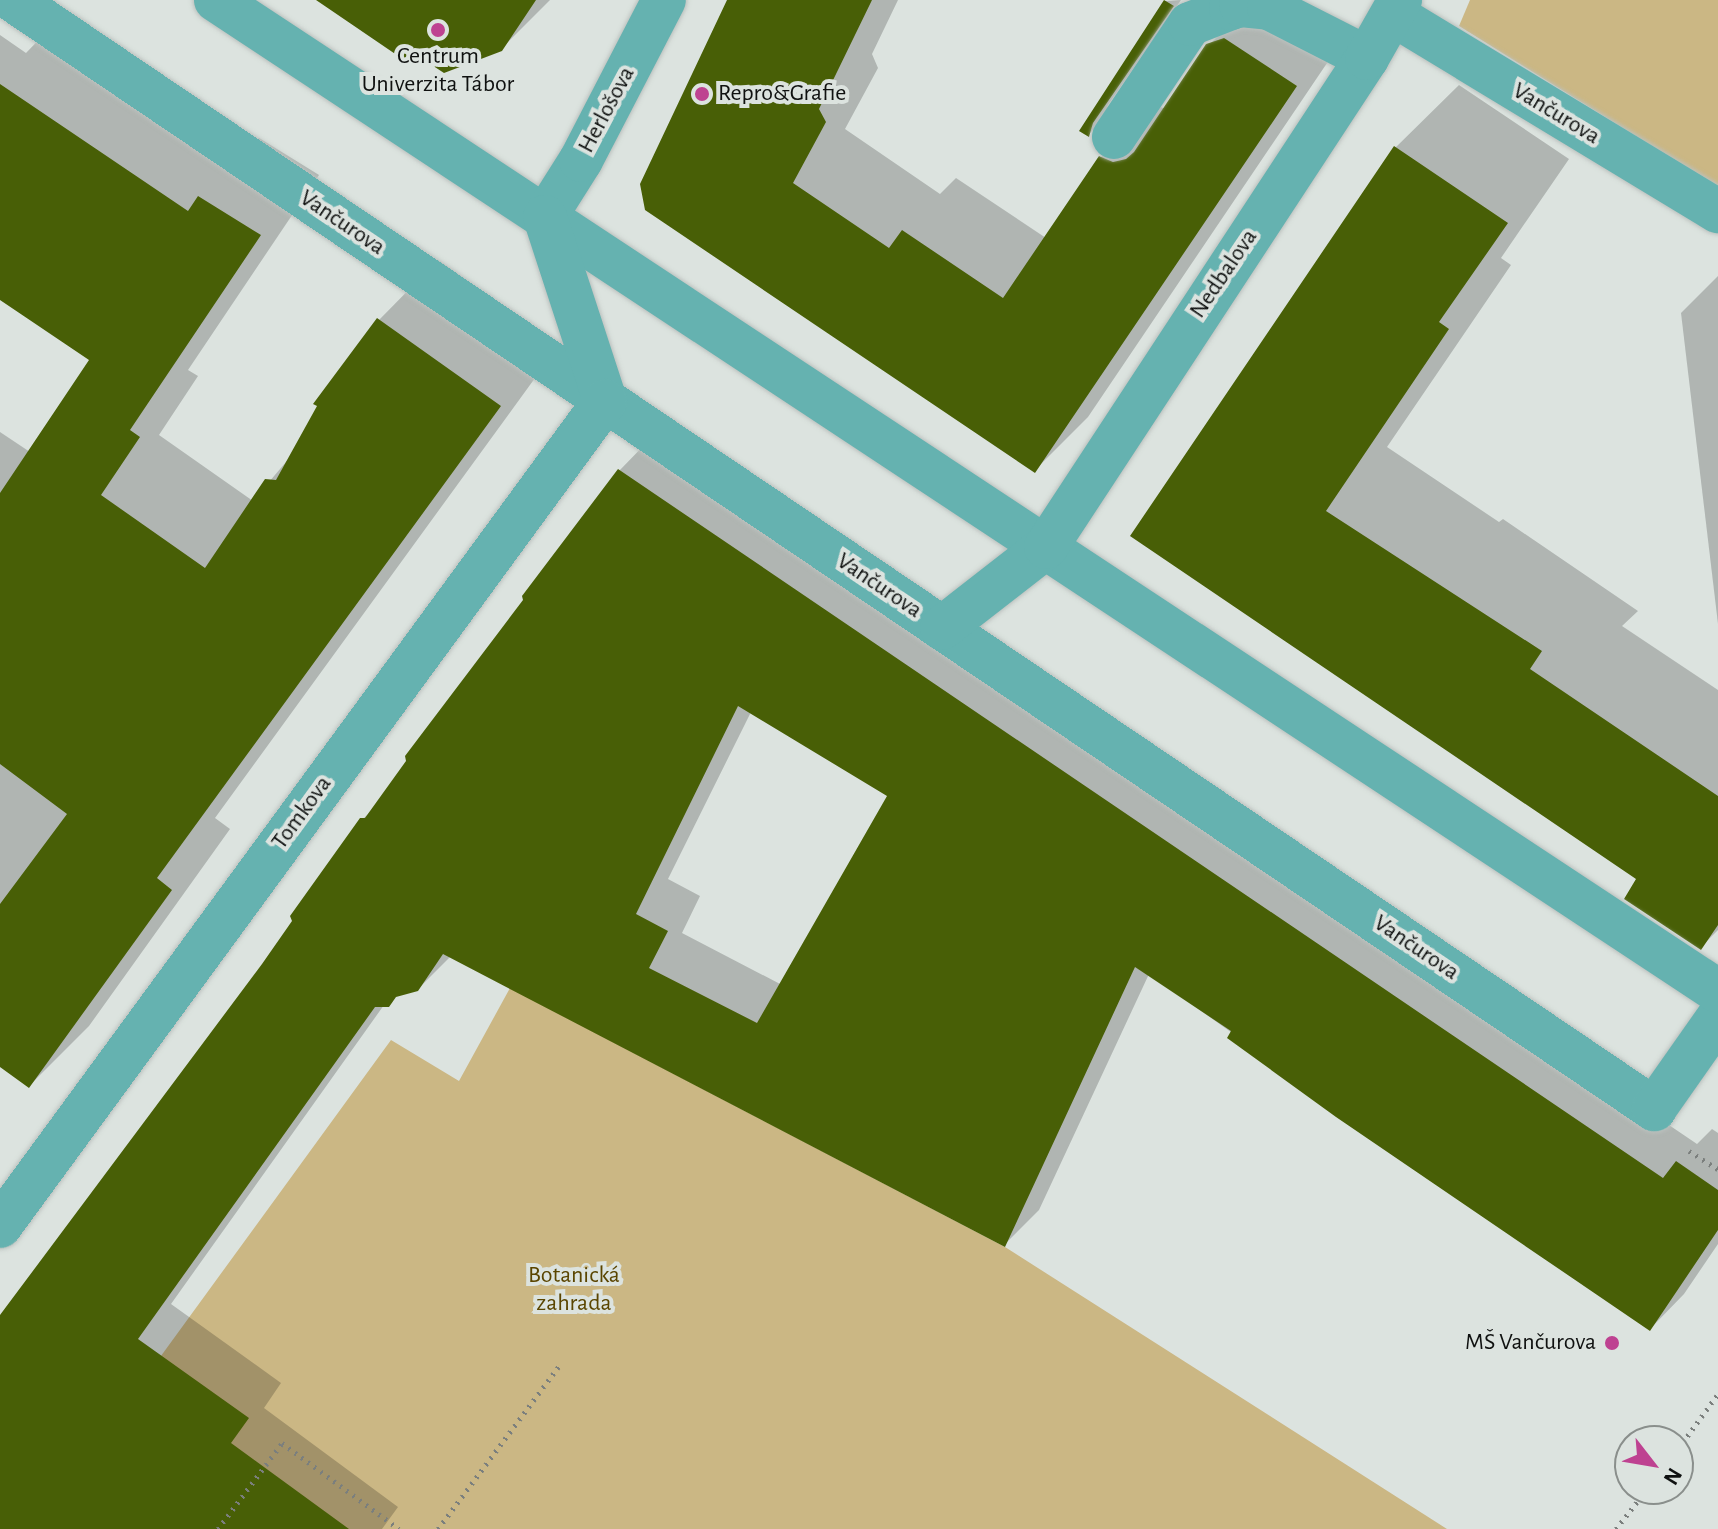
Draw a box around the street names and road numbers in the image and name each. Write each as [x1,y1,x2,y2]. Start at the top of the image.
street label: Herlošova [572,62,642,158]
street label: Vančurova [1507,77,1605,151]
street label: Vančurova [294,184,390,262]
street label: Nedbalova [1184,224,1264,324]
street label: Vančurova [831,547,927,625]
street label: Tomkova [266,771,338,855]
street label: Vančurova [1368,909,1464,987]

